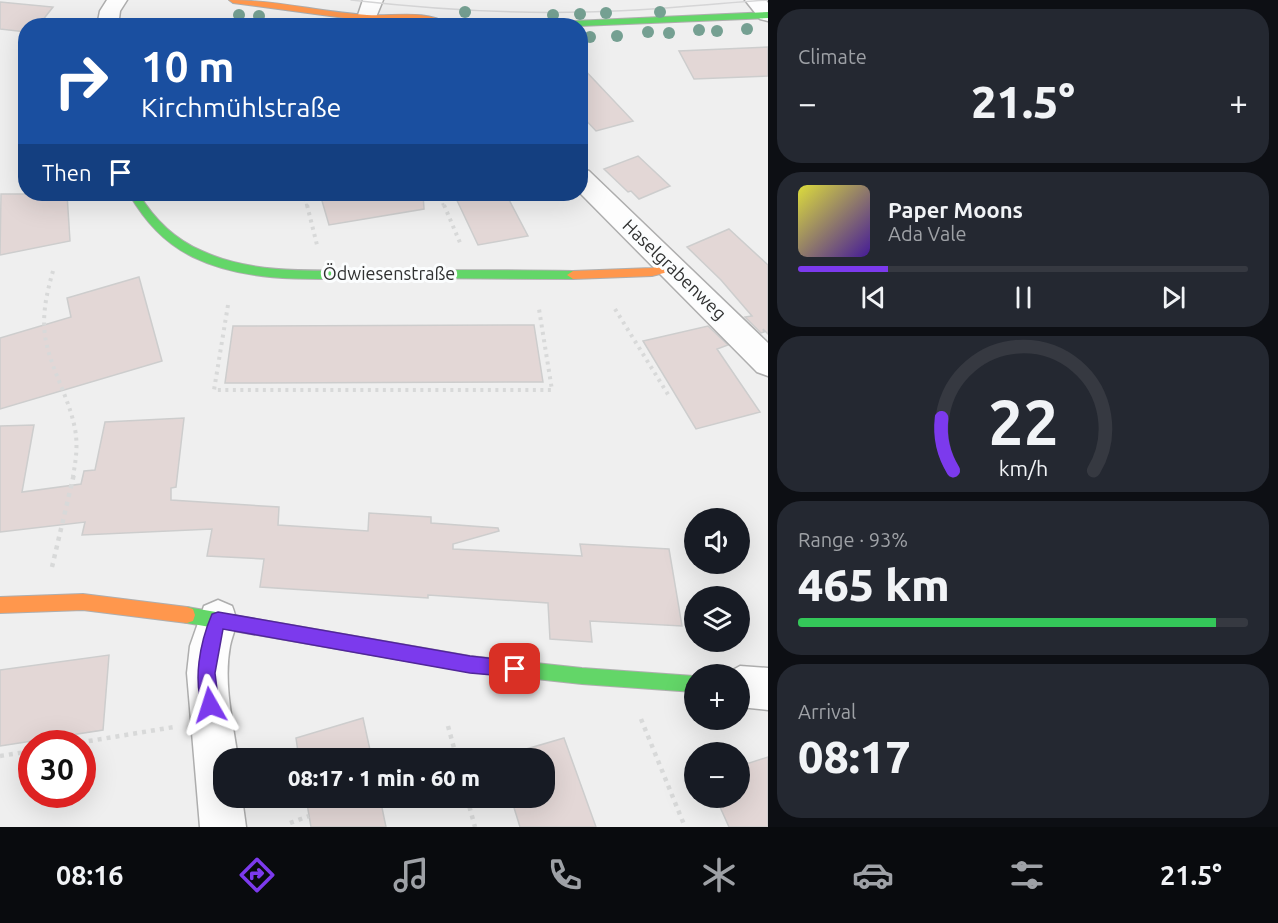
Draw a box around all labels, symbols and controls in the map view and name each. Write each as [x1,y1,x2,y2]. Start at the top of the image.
icon: right [42,42,120,120]
text: 10 m [141,43,235,90]
text: Climate [798,45,867,68]
text: 21.5° [971,76,1075,127]
text: − [798,84,817,121]
text: + [1229,84,1248,121]
text: Kirchmühlstraße [141,92,342,122]
icon: arrive [104,156,137,189]
text: Then [42,160,92,185]
text: Paper Moons [888,197,1023,222]
street label: Haselgrabenweg [619,215,731,323]
text: Ada Vale [888,222,966,245]
street label: Ödwiesenstraße [323,263,455,283]
icon: previous [857,281,890,314]
icon: pause [1007,281,1040,314]
icon: next [1157,281,1190,314]
text: 22 [988,387,1058,457]
text: km/h [998,456,1048,480]
map controls [684,508,750,808]
button: sound [684,508,750,574]
text: Range · 93% [798,528,908,551]
text: 465 km [798,559,950,610]
button: layers [684,586,750,652]
pin [489,643,540,694]
icon: arrive [498,652,531,685]
button: + [684,664,750,730]
position arrow [178,673,242,737]
text: Arrival [798,700,856,723]
speed limit sign: 30 [18,730,96,808]
text: 08:17 [798,731,911,782]
button: − [684,742,750,808]
text: 08:17 · 1 min · 60 m [288,765,480,790]
icon: directions [236,854,278,896]
icon: music [390,854,432,896]
icon: phone [544,854,586,896]
icon: climate [698,854,740,896]
icon: car [852,854,894,896]
icon: filters [1006,854,1048,896]
text: 08:16 [56,860,124,890]
text: 21.5° [1160,860,1222,890]

